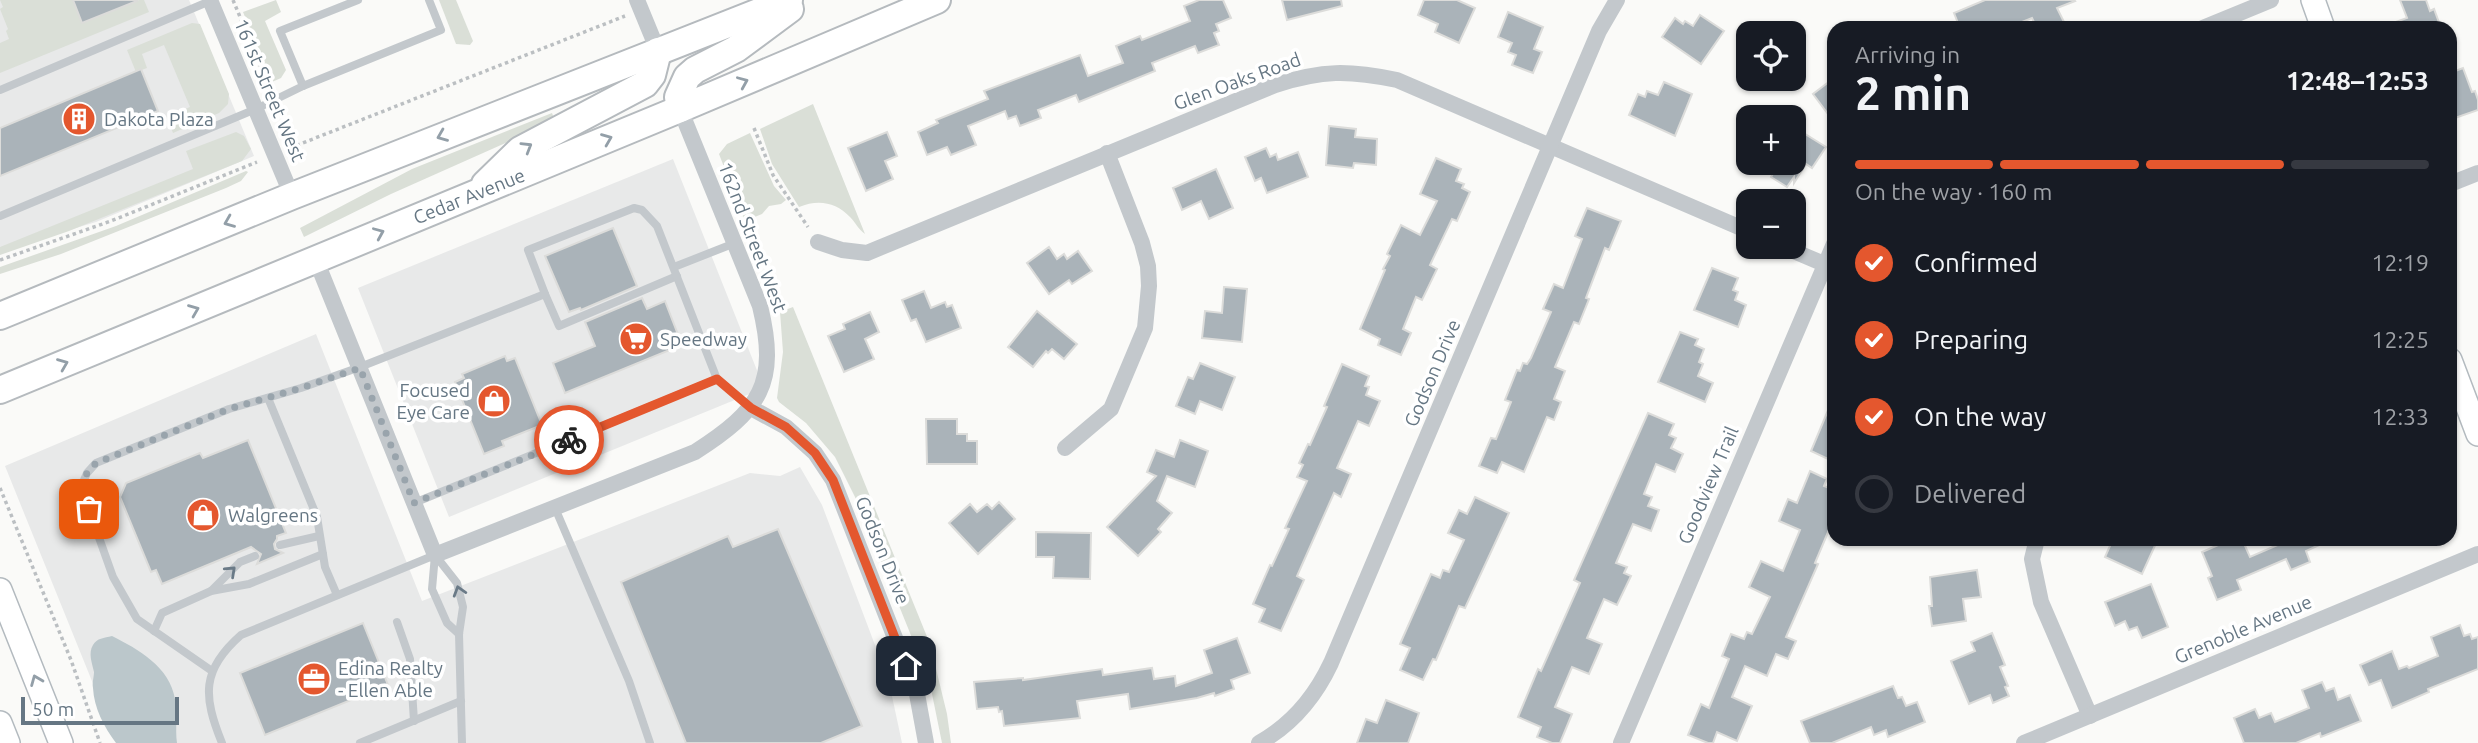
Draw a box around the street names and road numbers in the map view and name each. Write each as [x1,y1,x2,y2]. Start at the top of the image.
street label: 161st Street West [230,15,310,165]
street label: Glen Oaks Road [1170,48,1304,114]
street label: 162nd Street West [714,159,792,316]
street label: Cedar Avenue [410,164,528,228]
street label: Godson Drive [1400,316,1464,430]
street label: Goodview Trail [1673,423,1743,547]
street label: Godson Drive [851,493,915,607]
street label: Grenoble Avenue [2171,590,2315,668]

